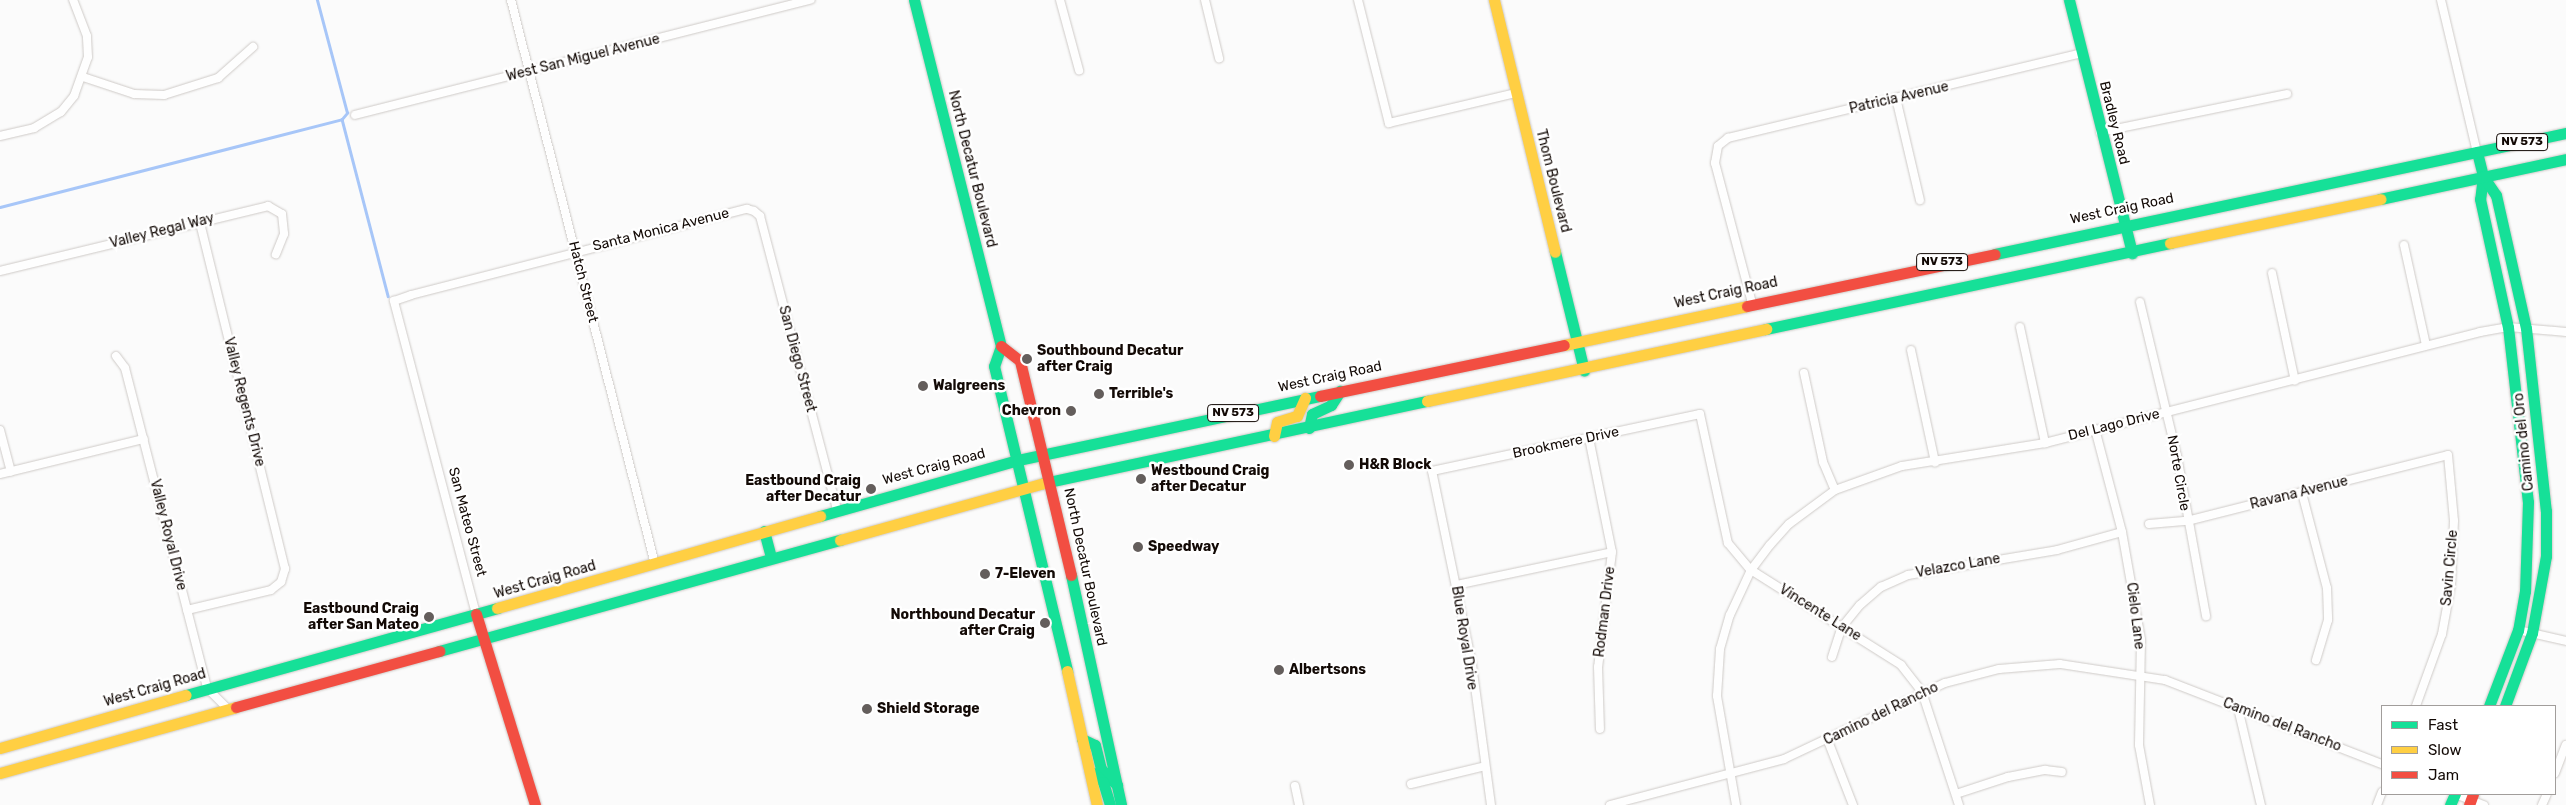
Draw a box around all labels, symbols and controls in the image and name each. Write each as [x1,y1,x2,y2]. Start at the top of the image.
street label: West San Miguel Avenue [504,31,662,85]
street label: Patricia Avenue [1847,78,1951,118]
street label: Bradley Road [2095,79,2133,167]
street label: North Decatur Boulevard [944,89,1000,249]
street label: Thom Boulevard [1532,128,1574,234]
road number: NV 573 [2496,132,2548,152]
street label: West Craig Road [2069,190,2175,228]
street label: Santa Monica Avenue [591,205,731,255]
street label: Valley Regal Way [108,210,216,252]
street label: Hatch Street [565,240,601,324]
road number: NV 573 [1916,252,1968,272]
street label: West Craig Road [1673,274,1779,312]
street label: San Diego Street [775,304,819,414]
street label: Valley Regents Drive [220,336,268,468]
place label: Southbound Decatur after Craig [1037,343,1183,376]
marker: Southbound Decatur after Craig [1021,353,1033,365]
street label: West Craig Road [1277,358,1383,396]
place label: Walgreens [933,378,1005,394]
marker: Walgreens [917,380,929,392]
place label: Terrible's [1109,386,1173,402]
marker: Terrible's [1093,388,1105,400]
street label: Camino del Oro [2510,392,2538,492]
place label: Chevron [1002,403,1061,419]
road number: NV 573 [1207,403,1259,422]
marker: Chevron [1065,405,1077,417]
street label: Del Lago Drive [2067,406,2161,444]
street label: Brookmere Drive [1511,424,1621,462]
street label: Norte Circle [2163,434,2193,512]
street label: West Craig Road [881,445,987,489]
place label: H&R Block [1359,457,1431,473]
marker: H&R Block [1343,459,1355,471]
place label: Westbound Craig after Decatur [1151,463,1269,496]
street label: San Mateo Street [444,466,490,578]
place label: Eastbound Craig after Decatur [745,473,861,506]
marker: Westbound Craig after Decatur [1135,473,1147,485]
street label: Ravana Avenue [2248,473,2350,513]
street label: Valley Royal Drive [146,478,190,592]
marker: Eastbound Craig after Decatur [865,483,877,495]
street label: North Decatur Boulevard [1060,486,1110,648]
street label: Savin Circle [2438,529,2462,607]
place label: Speedway [1148,539,1219,555]
marker: Speedway [1132,541,1144,553]
street label: Velazco Lane [1914,550,2002,582]
street label: West Craig Road [492,557,598,603]
place label: 7-Eleven [995,566,1056,582]
street label: Rodman Drive [1591,566,1619,658]
marker: 7-Eleven [979,568,991,580]
street label: Vincente Lane [1776,581,1864,645]
street label: Cielo Lane [2123,582,2147,650]
street label: Blue Royal Drive [1447,585,1481,691]
place label: Eastbound Craig after San Mateo [303,601,419,634]
place label: Northbound Decatur after Craig [891,607,1035,640]
marker: Eastbound Craig after San Mateo [423,611,435,623]
marker: Northbound Decatur after Craig [1039,617,1051,629]
place label: Albertsons [1289,662,1366,678]
marker: Albertsons [1273,664,1285,676]
street label: West Craig Road [102,665,208,711]
street label: Camino del Rancho [1821,679,1941,749]
street label: Camino del Rancho [2220,695,2344,755]
place label: Shield Storage [877,701,980,717]
marker: Shield Storage [861,703,873,715]
legend [2381,705,2556,795]
text: Fast [2428,716,2458,734]
text: Slow [2428,741,2461,759]
text: Jam [2428,766,2459,784]

